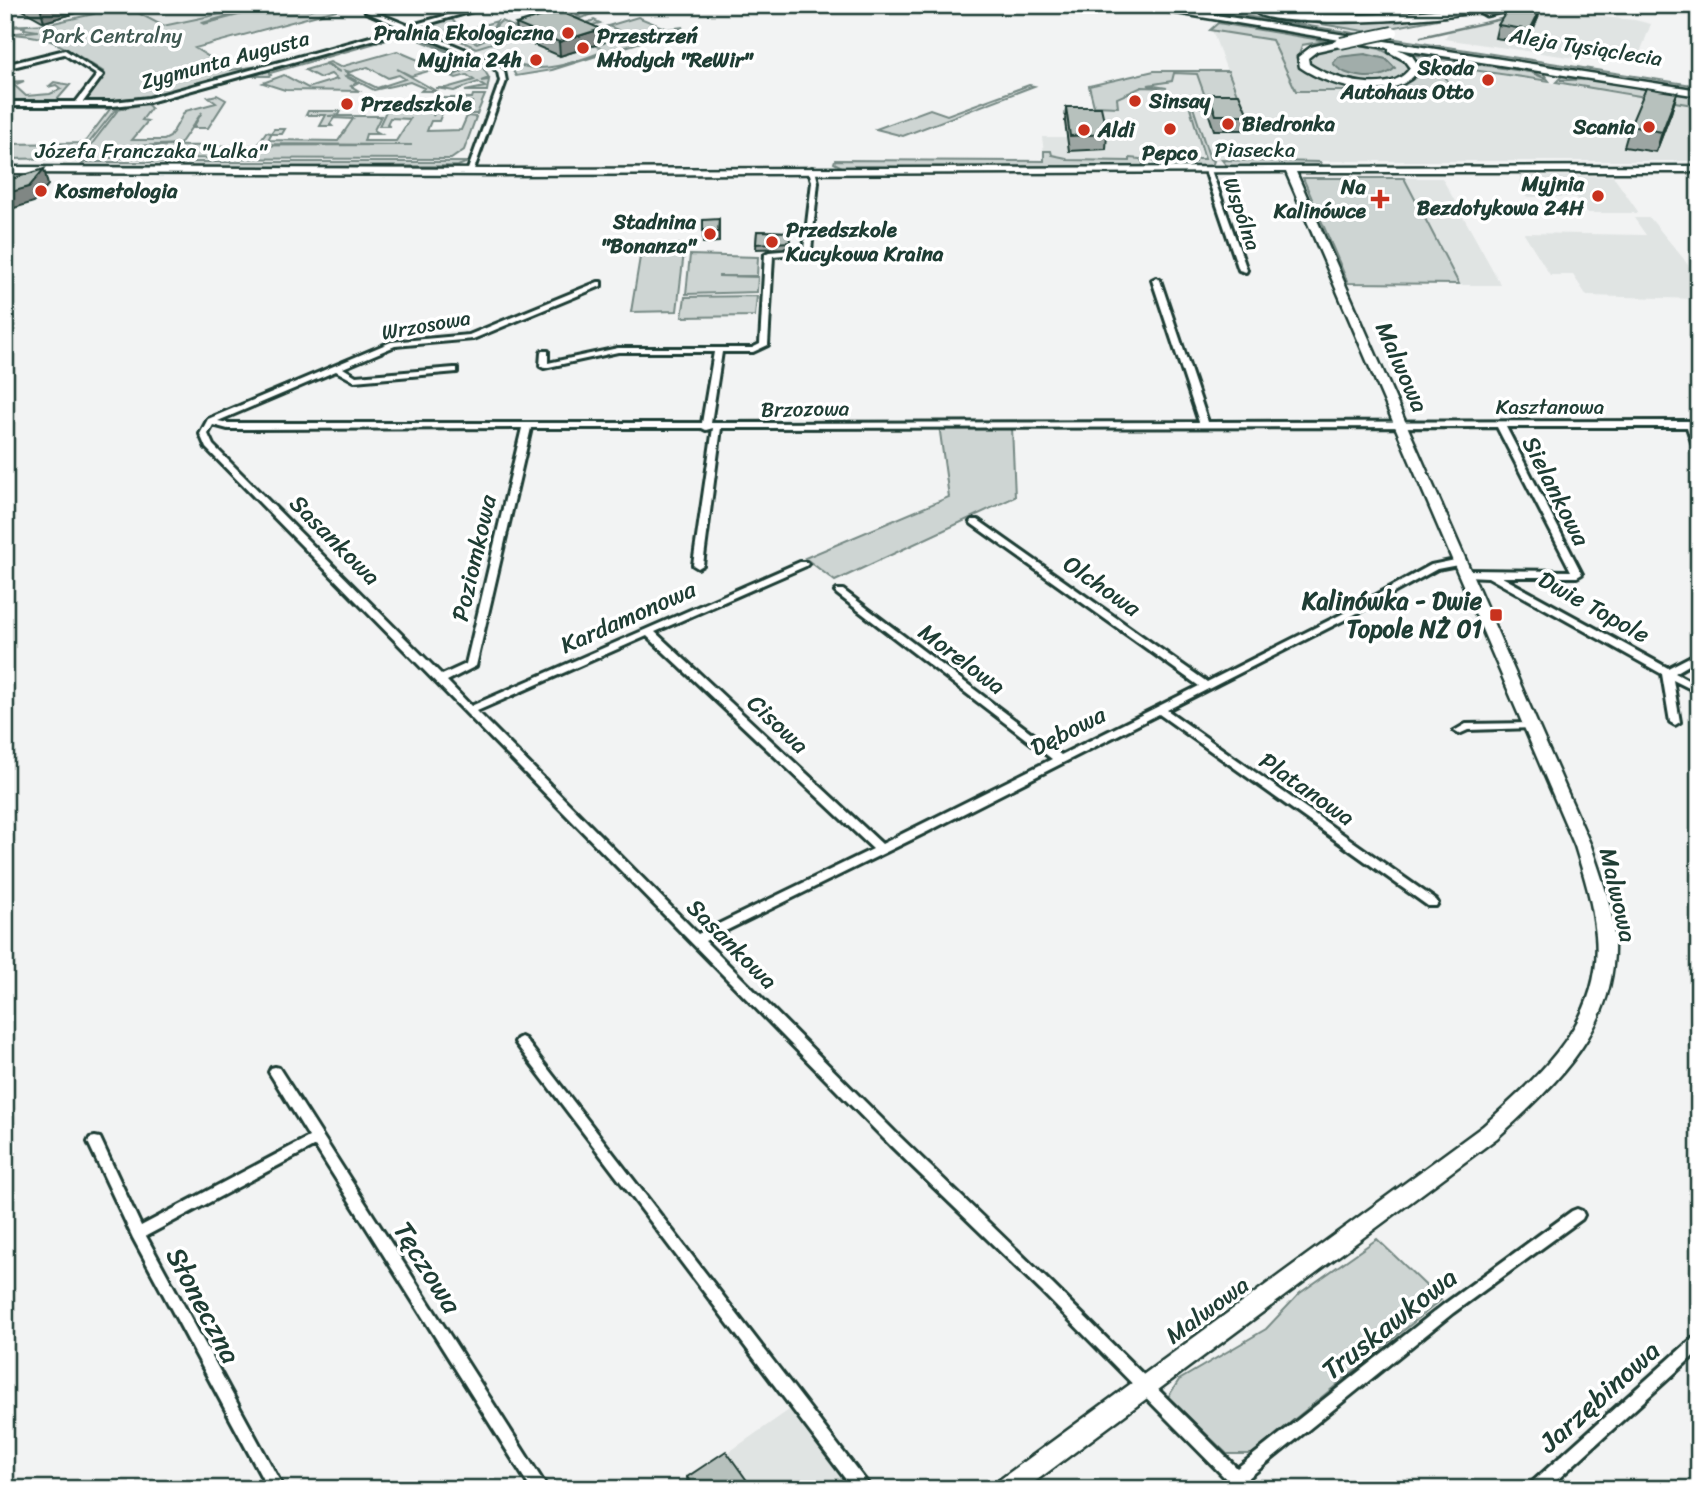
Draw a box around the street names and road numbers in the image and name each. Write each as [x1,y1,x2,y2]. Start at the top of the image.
street label: Aleja Tysiąclecia [1506,16,1665,78]
street label: Zygmunta Augusta [136,19,314,101]
street label: Piasecka [1214,131,1296,169]
street label: Józefa Franczaka "Lalka" [34,132,268,170]
street label: Wspólna [1212,172,1272,256]
street label: Wrzosowa [378,298,474,352]
street label: Malwowa [1363,315,1441,419]
street label: Kasztanowa [1496,388,1605,426]
street label: Brzozowa [761,389,850,429]
street label: Sielankowa [1510,428,1602,555]
street label: Sasankowa [279,484,391,596]
street label: Poziomkowa [439,490,509,625]
street label: Olchowa [1054,544,1151,629]
street label: Dwie Topole [1530,559,1658,655]
street label: Kardamonowa [553,568,704,666]
street label: Morelowa [909,612,1015,706]
street label: Cisowa [737,684,819,764]
street label: Dębowa [1023,694,1114,768]
street label: Platanowa [1250,740,1364,838]
street label: Malwowa [1587,844,1649,946]
street label: Sasankowa [676,888,788,1000]
street label: Tęczowa [380,1211,476,1324]
street label: Słoneczna [152,1238,255,1373]
street label: Truskawkowa [1310,1254,1469,1393]
street label: Malwowa [1156,1265,1258,1355]
street label: Jarzębinowa [1526,1328,1672,1466]

